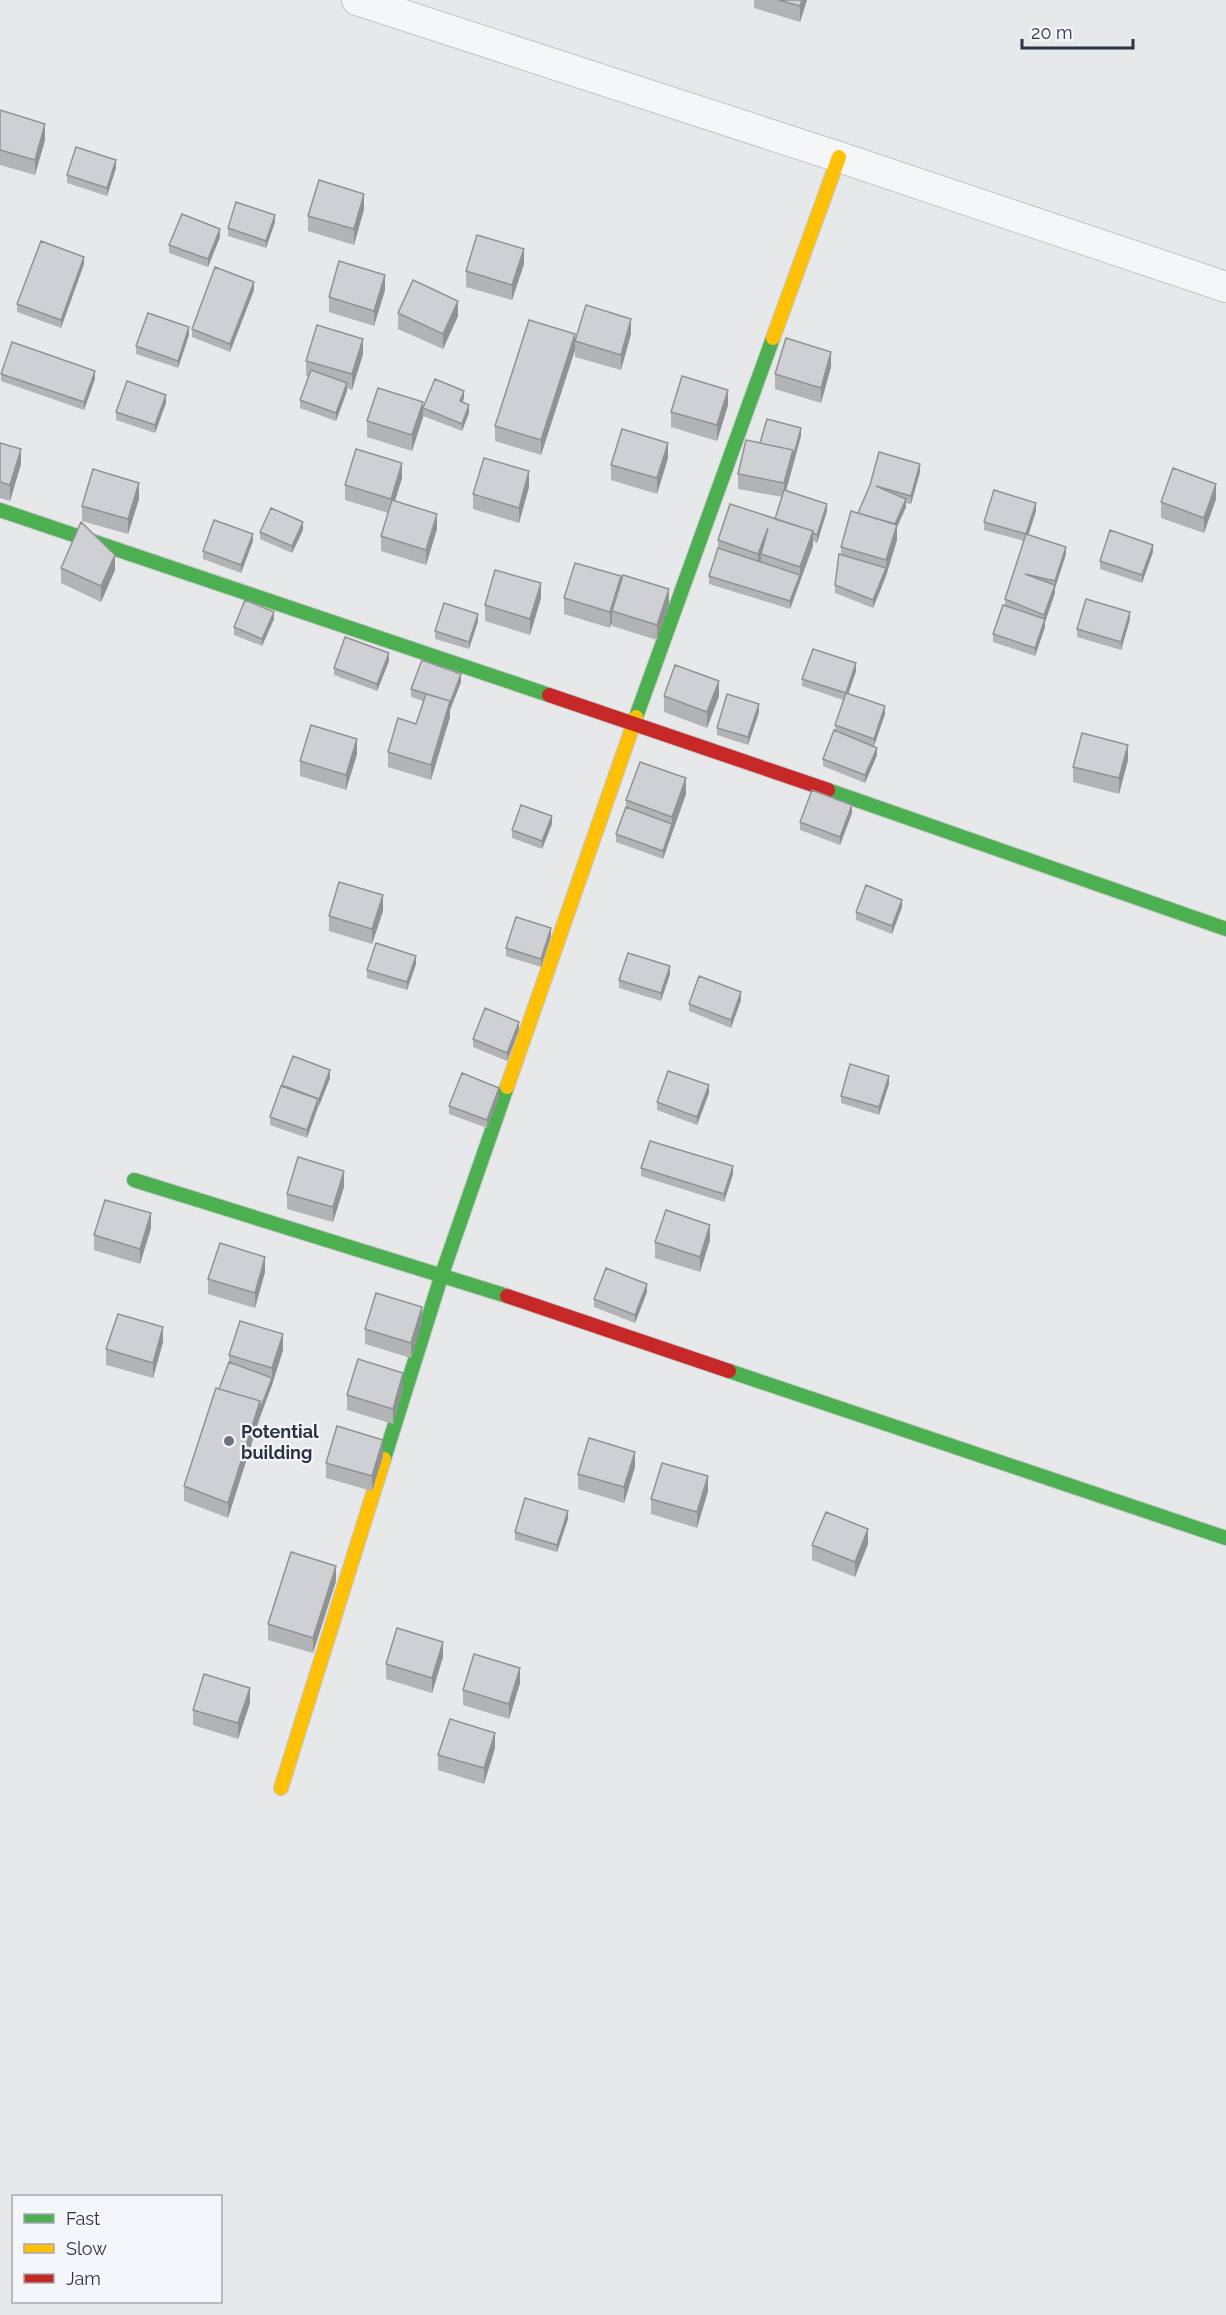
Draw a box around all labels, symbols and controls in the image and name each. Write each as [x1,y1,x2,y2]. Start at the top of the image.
scale bar [1022,12,1133,50]
text: 20 m [1031,22,1073,43]
place label: Potential building [241,1421,319,1463]
marker: Potential building [222,1434,236,1448]
legend [12,2195,222,2303]
text: Fast [66,2208,100,2229]
text: Slow [66,2238,107,2259]
text: Jam [66,2268,101,2289]

